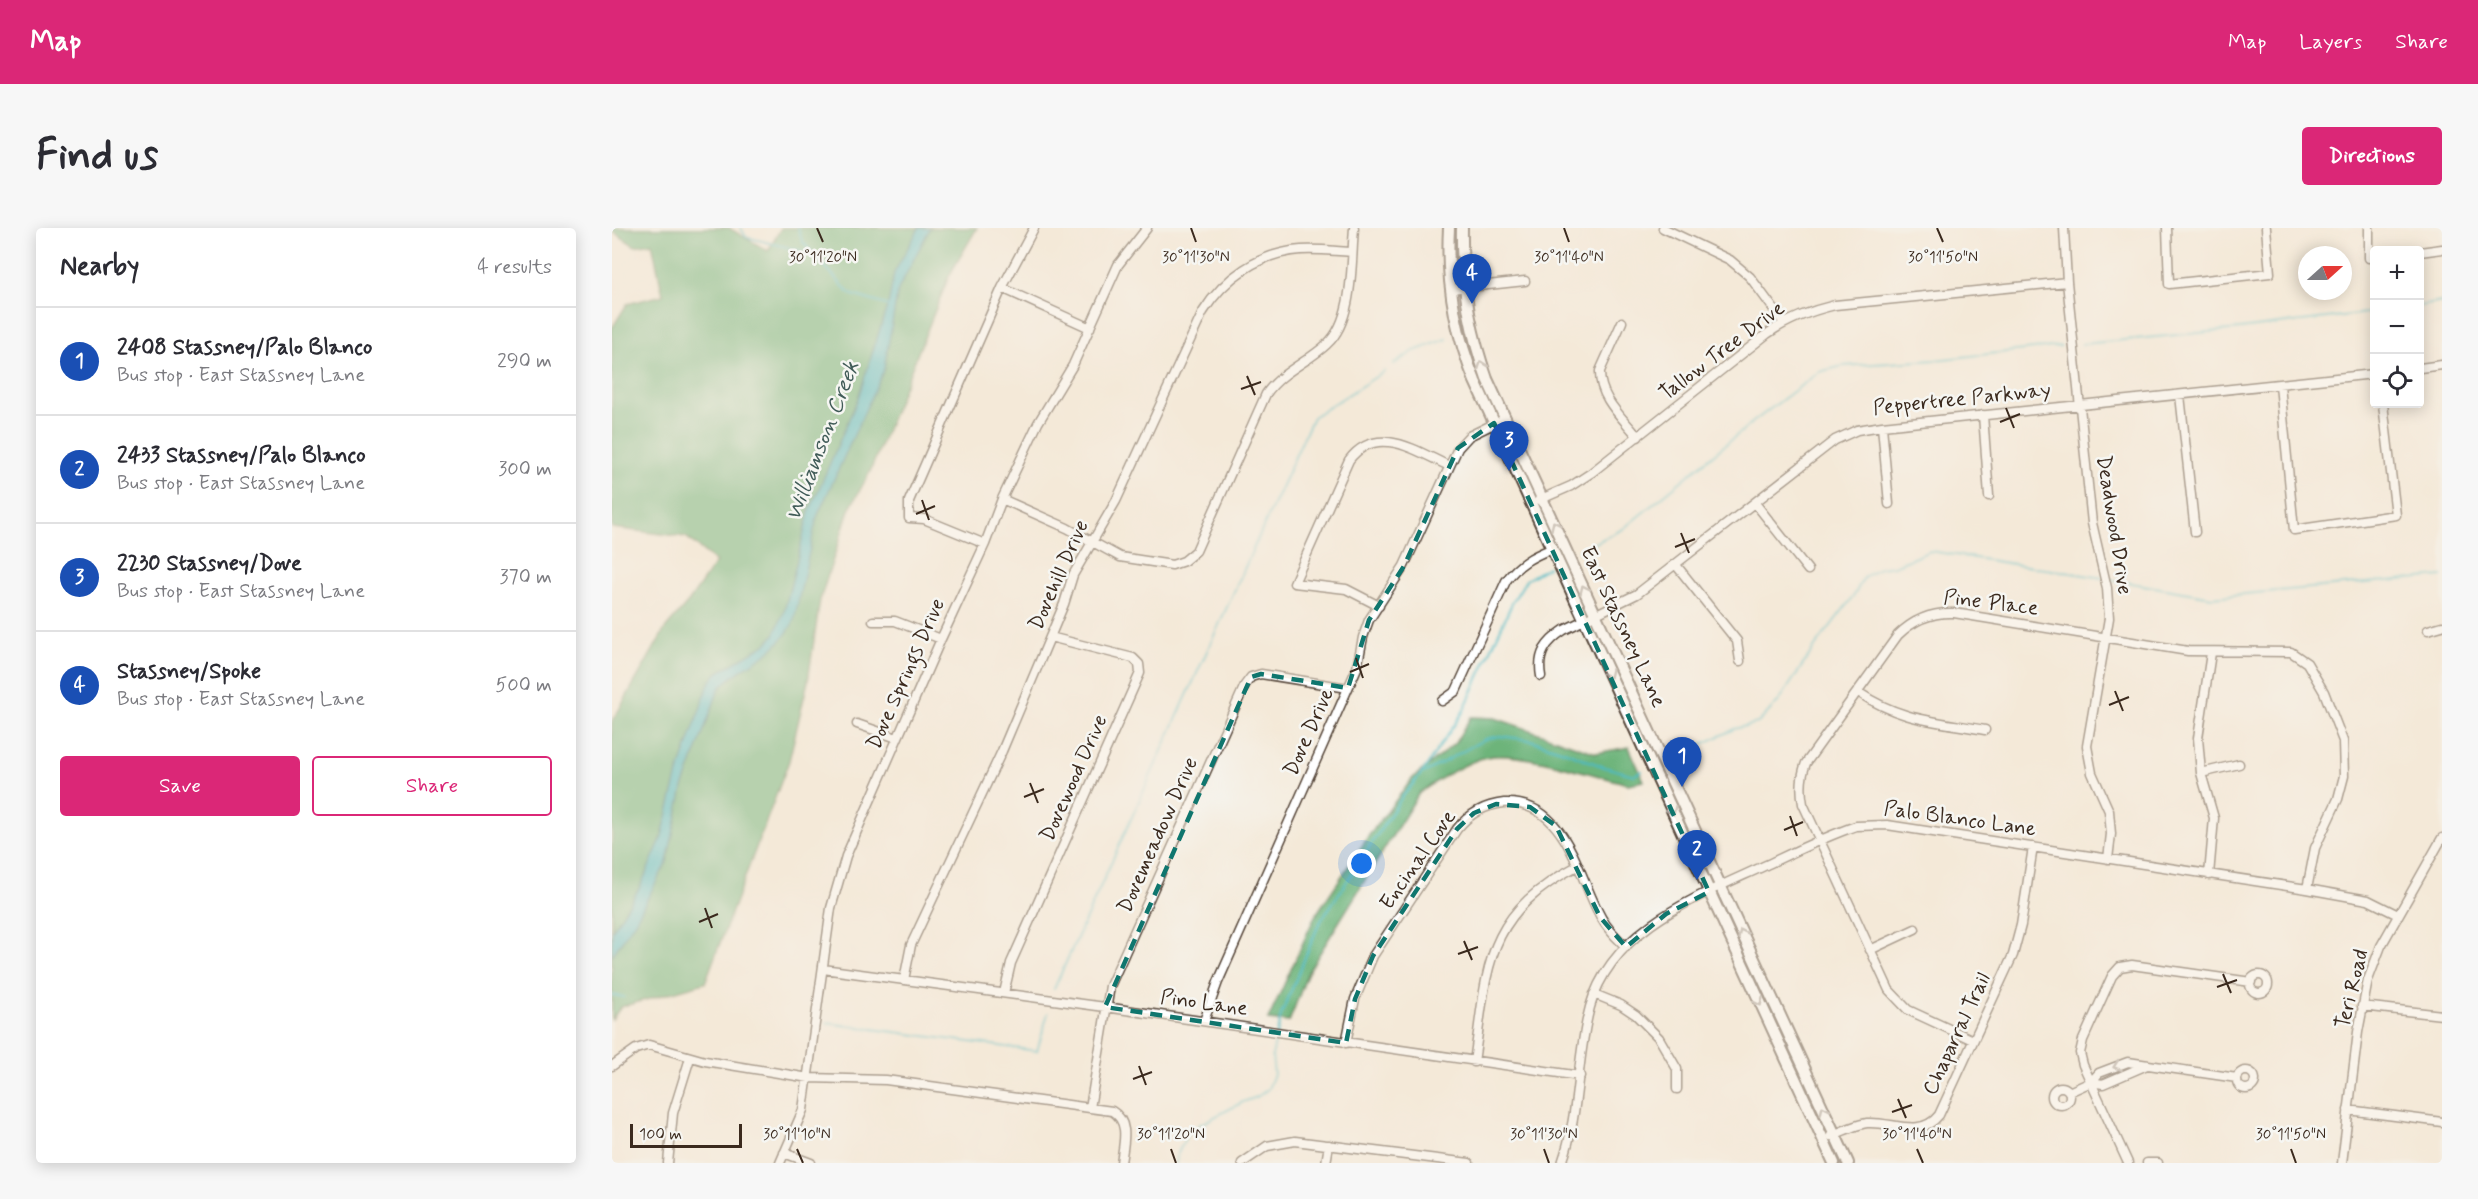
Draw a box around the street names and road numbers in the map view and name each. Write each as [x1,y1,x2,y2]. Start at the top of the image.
street label: Tallow Tree Drive [1653,294,1791,408]
street label: Peppertree Parkway [1872,376,2052,422]
street label: Deadwood Drive [2089,453,2139,597]
street label: Dovehill Drive [1022,516,1096,634]
street label: East Stassney Lane [1573,542,1673,712]
street label: Pine Place [1942,583,2040,623]
street label: Dove Springs Drive [860,594,954,755]
street label: Dove Drive [1277,683,1341,780]
street label: Dovewood Drive [1034,710,1114,846]
street label: Dovemeadow Drive [1111,753,1205,917]
street label: Palo Blanco Lane [1882,794,2038,844]
street label: Encinal Cove [1373,805,1463,915]
street label: Teri Road [2329,946,2375,1032]
street label: Chaparral Trail [1916,968,1998,1100]
street label: Pino Lane [1159,983,1249,1023]

